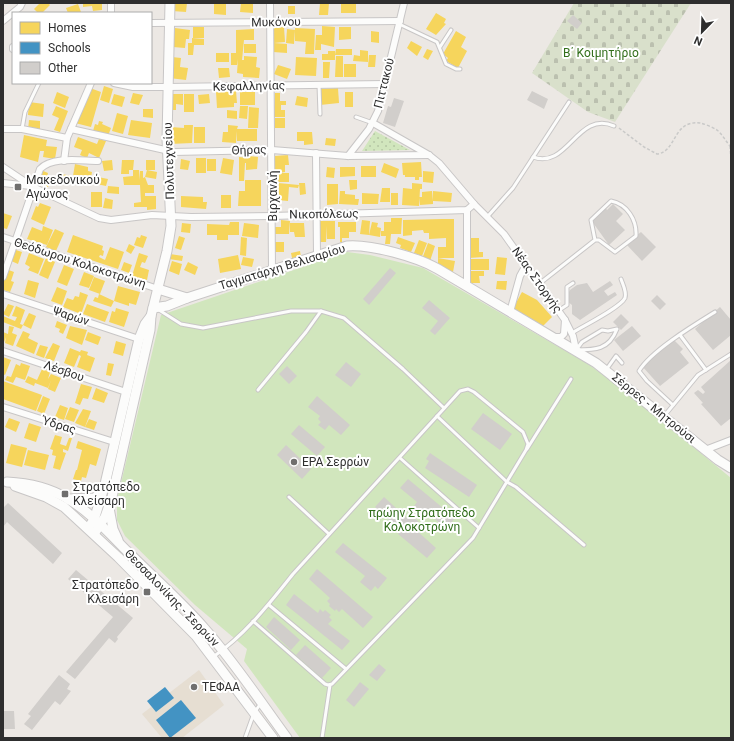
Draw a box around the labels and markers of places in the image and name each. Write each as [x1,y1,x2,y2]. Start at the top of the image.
place label: Μακεδονικού Αγώνος [26,173,100,201]
marker: Μακεδονικού Αγώνος [13,182,23,192]
place label: ΕΡΑ Σερρών [302,455,369,469]
marker: ΕΡΑ Σερρών [289,457,299,467]
place label: Στρατόπεδο Κλείσαρη [73,480,140,508]
marker: Στρατόπεδο Κλείσαρη [60,489,70,499]
place label: Στρατόπεδο Κλεισάρη [72,578,139,606]
marker: Στρατόπεδο Κλεισάρη [142,587,152,597]
place label: ΤΕΦΑΑ [202,680,240,694]
marker: ΤΕΦΑΑ [189,682,199,692]

